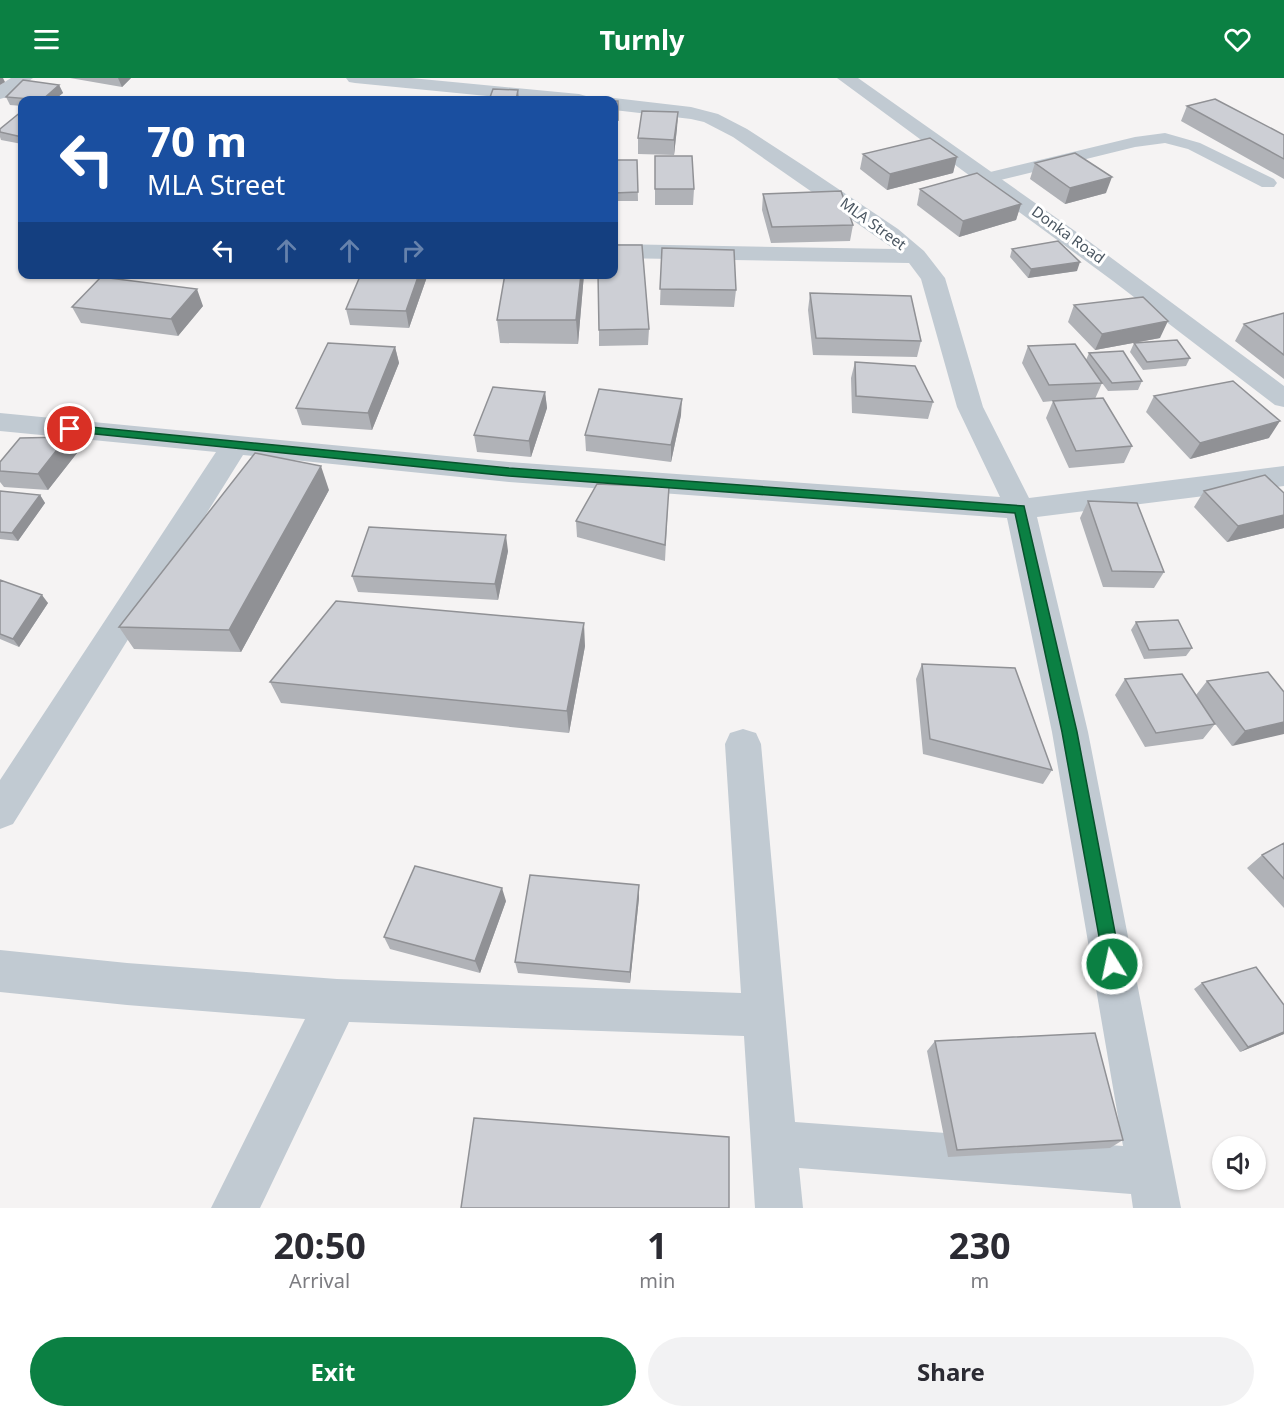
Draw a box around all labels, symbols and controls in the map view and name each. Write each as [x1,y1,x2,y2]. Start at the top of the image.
text: Turnly [600,21,684,58]
icon: menu [30,23,63,56]
icon: heart [1221,23,1254,56]
text: 70 m [147,112,247,169]
icon: left [48,120,126,198]
text: MLA Street [147,166,285,203]
street label: MLA Street [837,193,911,254]
street label: Donka Road [1028,201,1109,267]
icon: left [207,234,240,267]
icon: ahead [270,234,303,267]
icon: ahead [333,234,366,267]
icon: right [396,234,429,267]
pin [44,403,95,454]
icon: arrive [53,412,86,445]
position arrow [1080,932,1144,996]
map controls [1212,1136,1266,1190]
button: sound [1212,1136,1266,1190]
text: 20:50 [273,1221,366,1270]
text: 1 [647,1221,668,1270]
text: 230 [949,1221,1011,1270]
text: Arrival [289,1267,350,1294]
text: min [639,1267,675,1294]
text: m [970,1267,989,1294]
button: Exit [30,1337,636,1406]
button: Share [648,1337,1254,1406]

